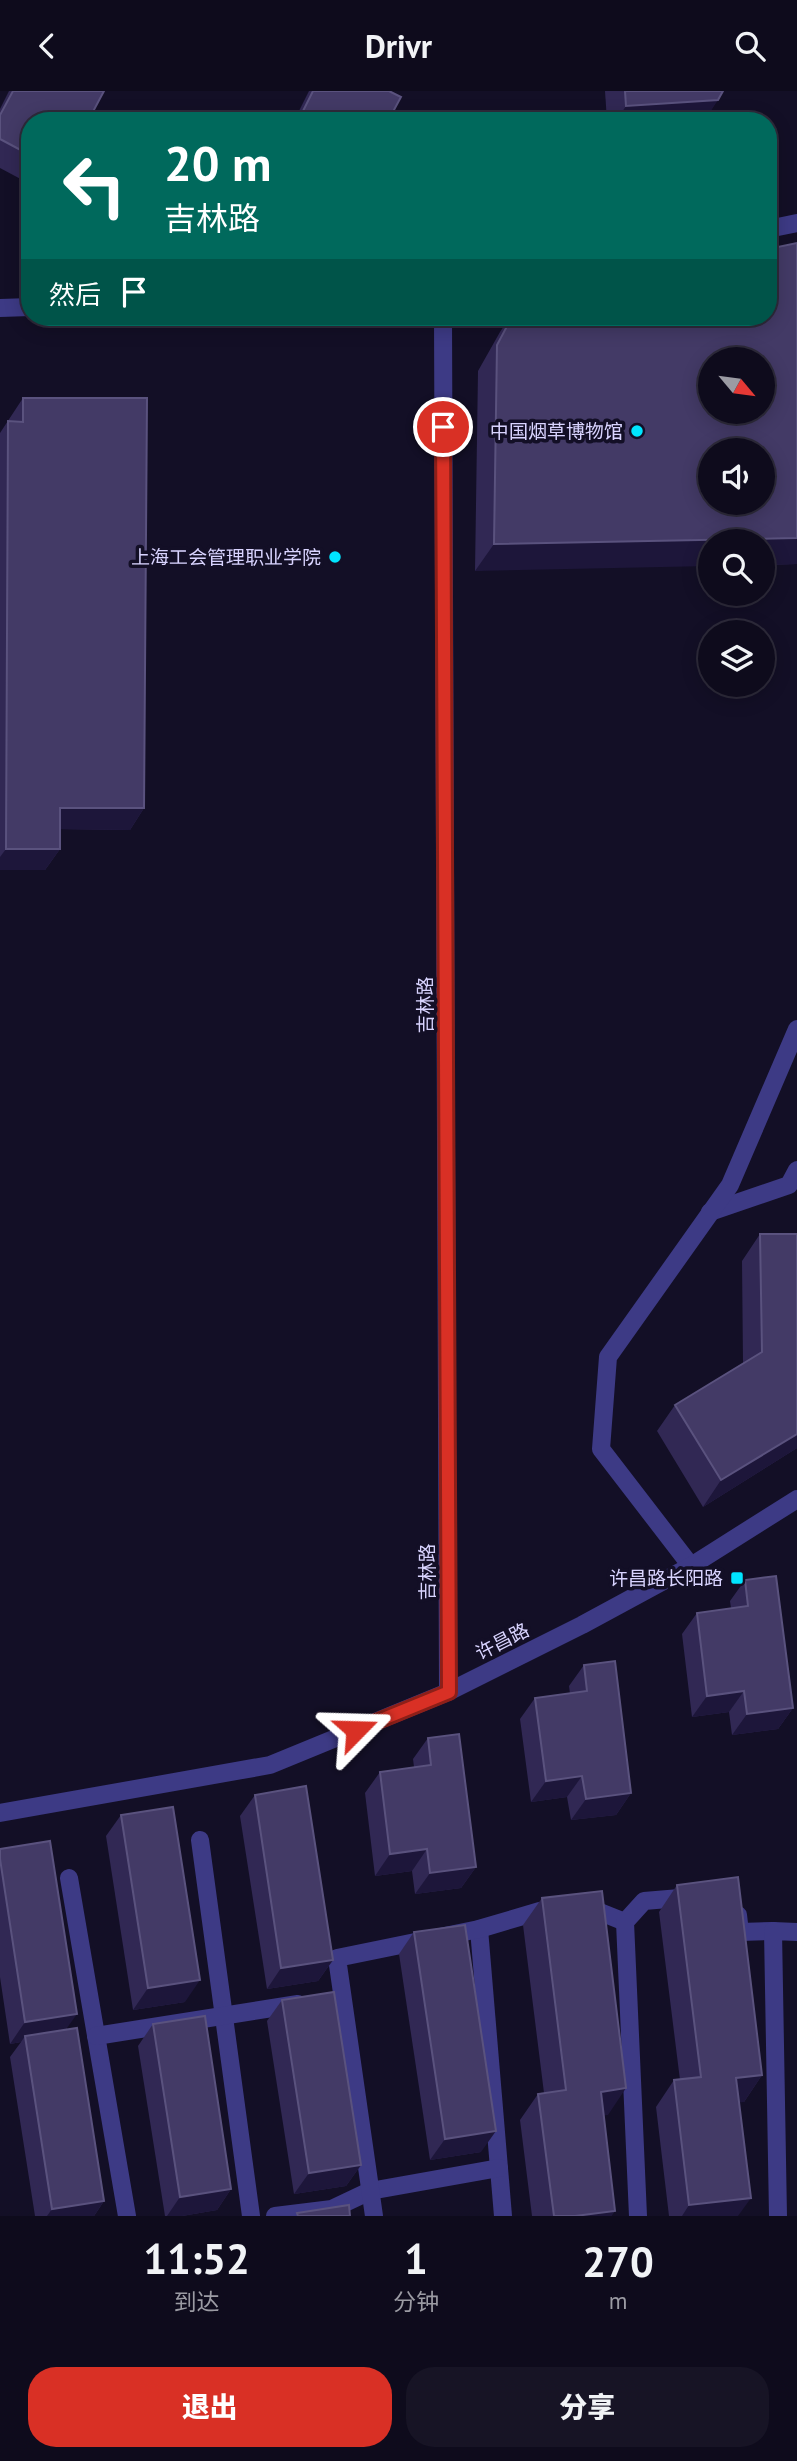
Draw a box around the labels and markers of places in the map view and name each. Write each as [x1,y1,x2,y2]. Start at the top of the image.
pin [413,397,473,457]
place label: 中国烟草博物馆 [490,419,623,443]
marker: 中国烟草博物馆 [629,423,645,439]
place label: 上海工会管理职业学院 [131,545,321,569]
marker: 上海工会管理职业学院 [327,549,343,565]
place label: 许昌路长阳路 [609,1566,723,1590]
marker: 许昌路长阳路 [729,1570,745,1586]

